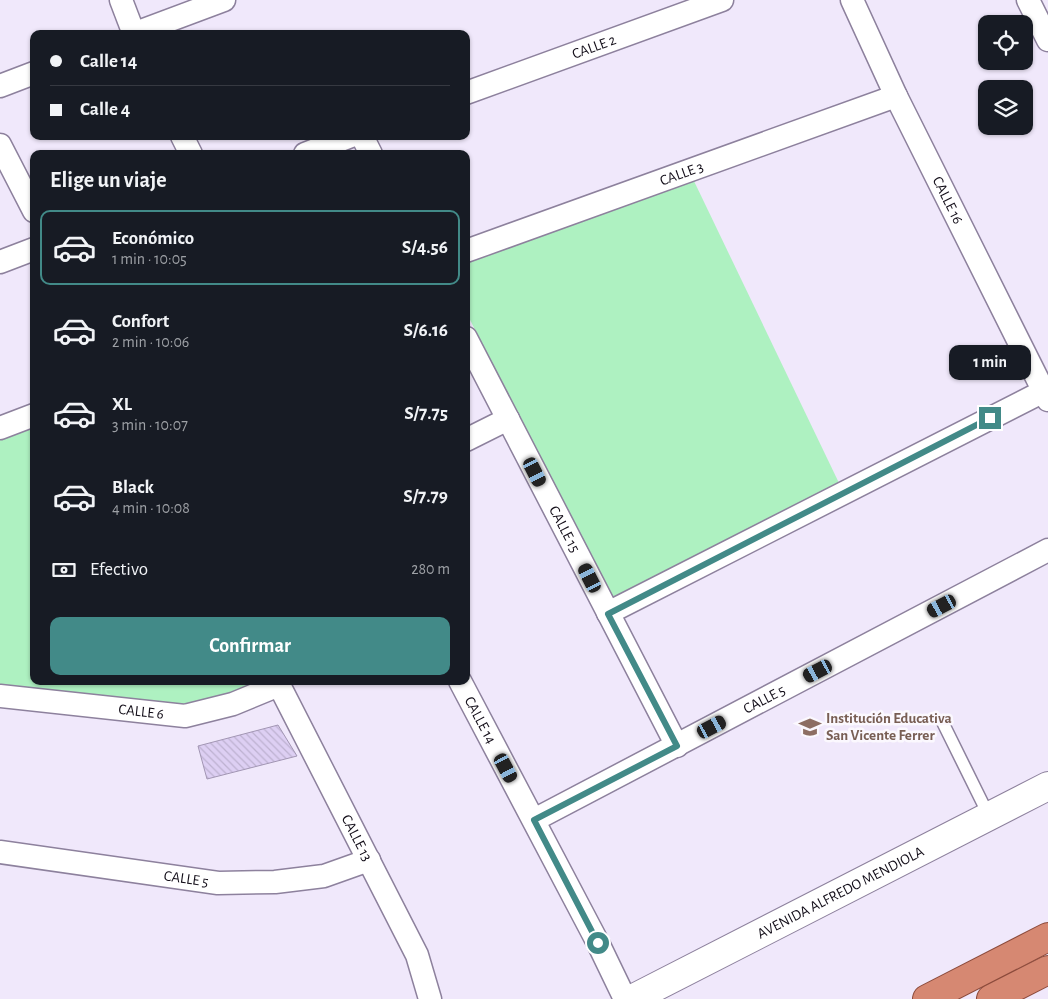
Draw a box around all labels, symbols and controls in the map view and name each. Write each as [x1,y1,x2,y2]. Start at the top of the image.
map controls [978,15,1033,135]
button: locate [978,15,1033,70]
street label: CALLE 2 [570,32,618,62]
text: Calle 14 [80,52,137,71]
button: layers [978,80,1033,135]
text: Calle 4 [80,100,130,119]
street label: CALLE 3 [658,159,705,188]
text: Elige un viaje [50,169,167,191]
street label: CALLE 16 [930,174,966,226]
icon: car [52,225,97,270]
text: Económico [112,229,194,248]
text: S/4.56 [402,238,448,257]
text: 1 min · 10:05 [112,251,187,267]
icon: car [52,308,97,353]
text: Confort [112,312,169,331]
text: S/6.16 [404,321,448,340]
text: 2 min · 10:06 [112,334,189,350]
callout: 1 min [949,346,1031,380]
text: 1 min [973,354,1007,370]
icon: car [52,391,97,436]
text: XL [112,395,132,414]
text: S/7.75 [404,404,448,423]
route end [979,407,1001,429]
text: 3 min · 10:07 [112,417,188,433]
car [521,455,548,489]
icon: car [52,474,97,519]
text: Black [112,478,154,497]
text: S/7.79 [403,487,448,506]
text: 4 min · 10:08 [112,500,190,516]
street label: CALLE 15 [546,503,583,555]
icon: cash [50,556,78,584]
text: Efectivo [90,560,148,579]
text: 280 m [411,561,450,577]
car [576,561,603,595]
car [925,592,958,620]
button: Confirmar [50,617,450,675]
car [801,657,834,685]
street label: CALLE 5 [741,682,788,717]
street label: CALLE 14 [462,694,499,746]
street label: CALLE 6 [118,702,165,722]
place label: Institución Educativa San Vicente Ferrer [826,711,952,743]
car [695,713,728,741]
school or university icon: Institución Educativa San Vicente Ferrer [797,714,823,740]
car [492,751,519,785]
street label: CALLE 13 [339,812,375,864]
street label: AVENIDA ALFREDO MENDIOLA [755,844,927,942]
street label: CALLE 5 [163,868,209,890]
route start [587,932,609,954]

